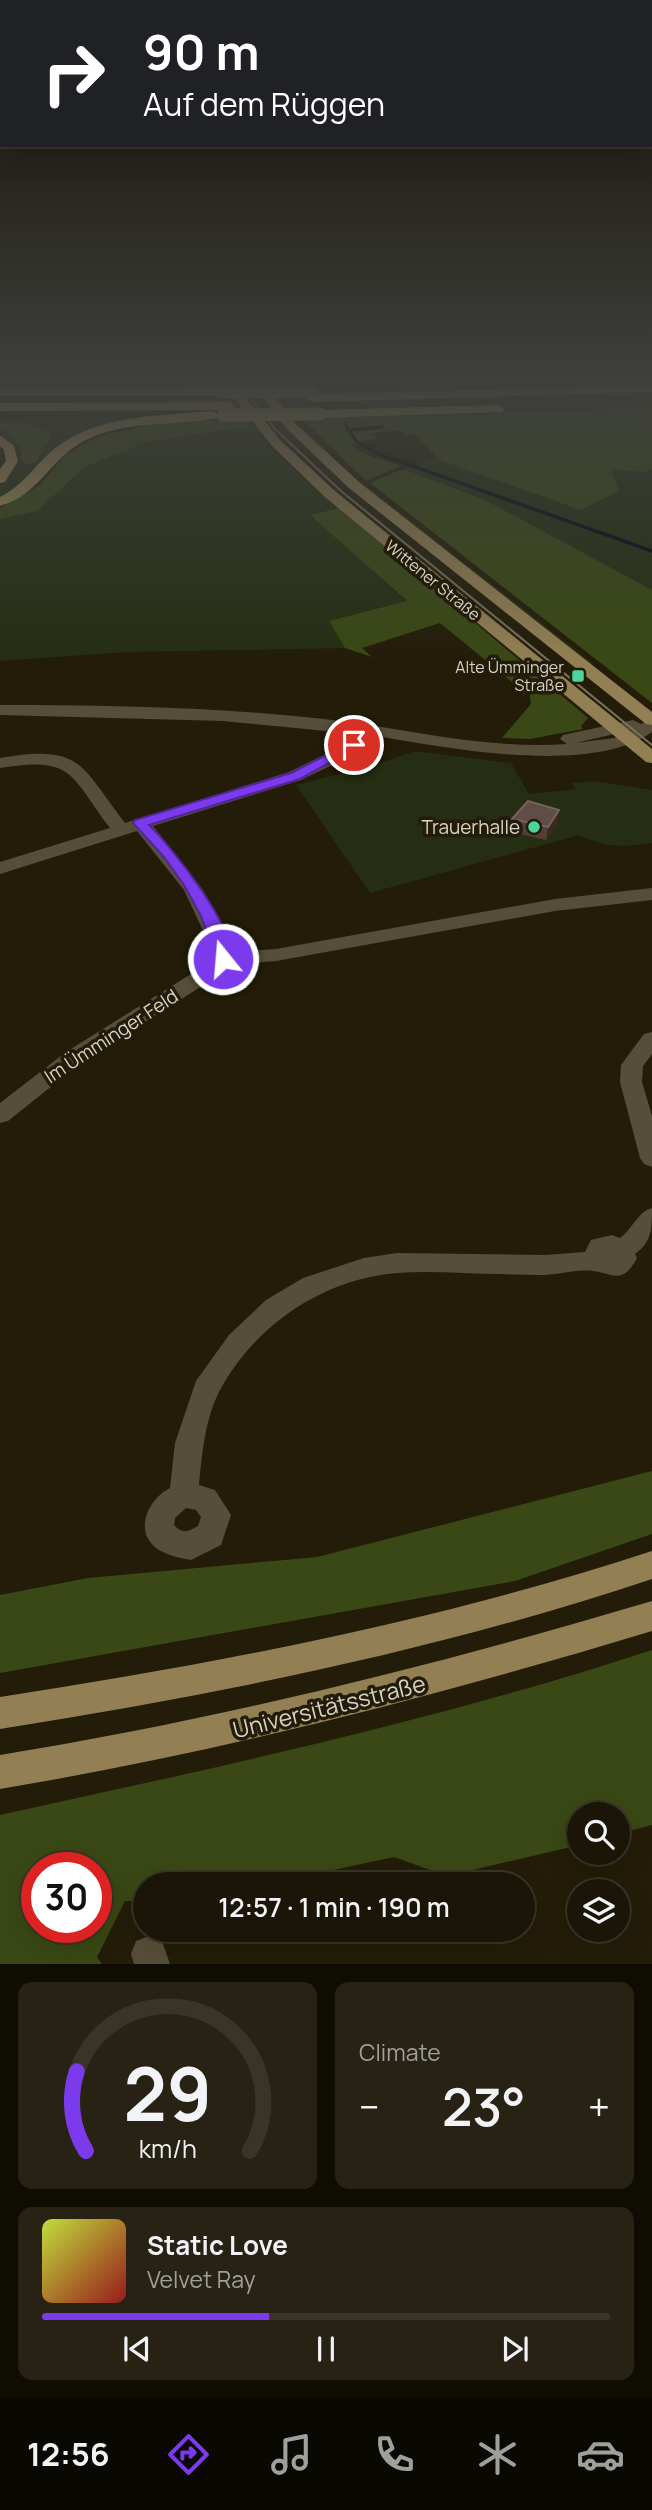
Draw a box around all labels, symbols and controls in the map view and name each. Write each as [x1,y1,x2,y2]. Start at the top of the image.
text: 90 m [143,18,260,85]
icon: right [28,28,119,119]
text: Auf dem Rüggen [143,82,385,126]
street label: Wittener Straße [381,535,485,625]
place label: Alte Ümminger Straße [455,656,564,696]
marker: Alte Ümminger Straße [570,668,586,684]
pin [324,715,384,775]
icon: arrive [335,726,373,764]
place label: Trauerhalle [422,814,520,840]
marker: Trauerhalle [526,819,542,835]
position arrow [186,922,260,996]
street label: Im Ümminger Feld [39,983,183,1089]
street label: Universitätsstraße [229,1667,429,1745]
map controls [567,1802,630,1942]
button: search [567,1802,630,1865]
speed limit sign: 30 [21,1852,112,1943]
button: layers [567,1879,630,1942]
text: 12:57 · 1 min · 190 m [218,1889,450,1925]
text: Climate [359,2036,441,2068]
text: 29 [123,2044,212,2144]
text: 23° [442,2071,526,2142]
text: − [359,2080,380,2132]
text: + [588,2080,610,2132]
text: km/h [138,2131,197,2166]
text: Static Love [147,2227,288,2263]
text: Velvet Ray [147,2263,256,2295]
icon: previous [118,2330,156,2368]
icon: pause [307,2330,345,2368]
icon: next [496,2330,534,2368]
icon: directions [164,2430,213,2479]
icon: music [267,2430,316,2479]
icon: phone [370,2430,419,2479]
icon: climate [473,2430,522,2479]
icon: car [576,2430,625,2479]
text: 12:56 [27,2432,110,2476]

